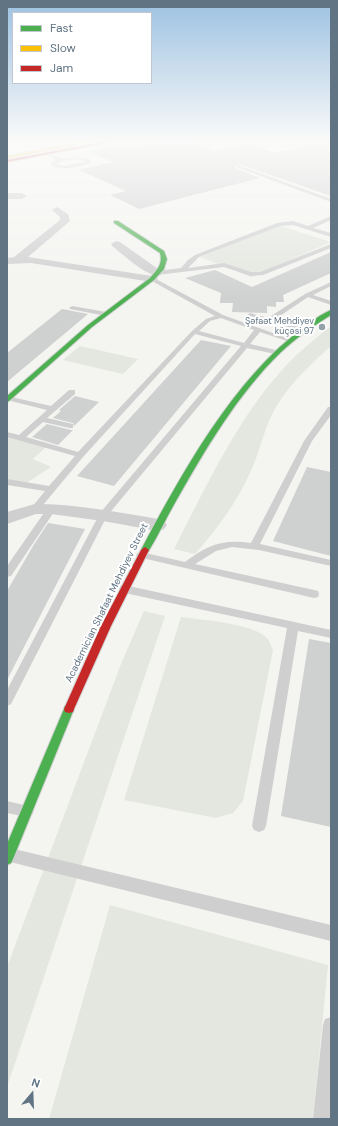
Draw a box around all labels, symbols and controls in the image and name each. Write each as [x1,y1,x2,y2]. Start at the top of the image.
legend [12,12,152,84]
text: Fast [50,20,73,36]
text: Slow [50,40,76,56]
text: Jam [50,60,73,76]
place label: Şəfaət Mehdiyev küçəsi 97 [245,317,314,338]
marker: Şəfaət Mehdiyev küçəsi 97 [317,322,327,332]
street label: Academician Shafaat Mehdiyev Street [63,521,151,685]
north arrow [12,1074,52,1114]
text: N [30,1075,42,1091]

